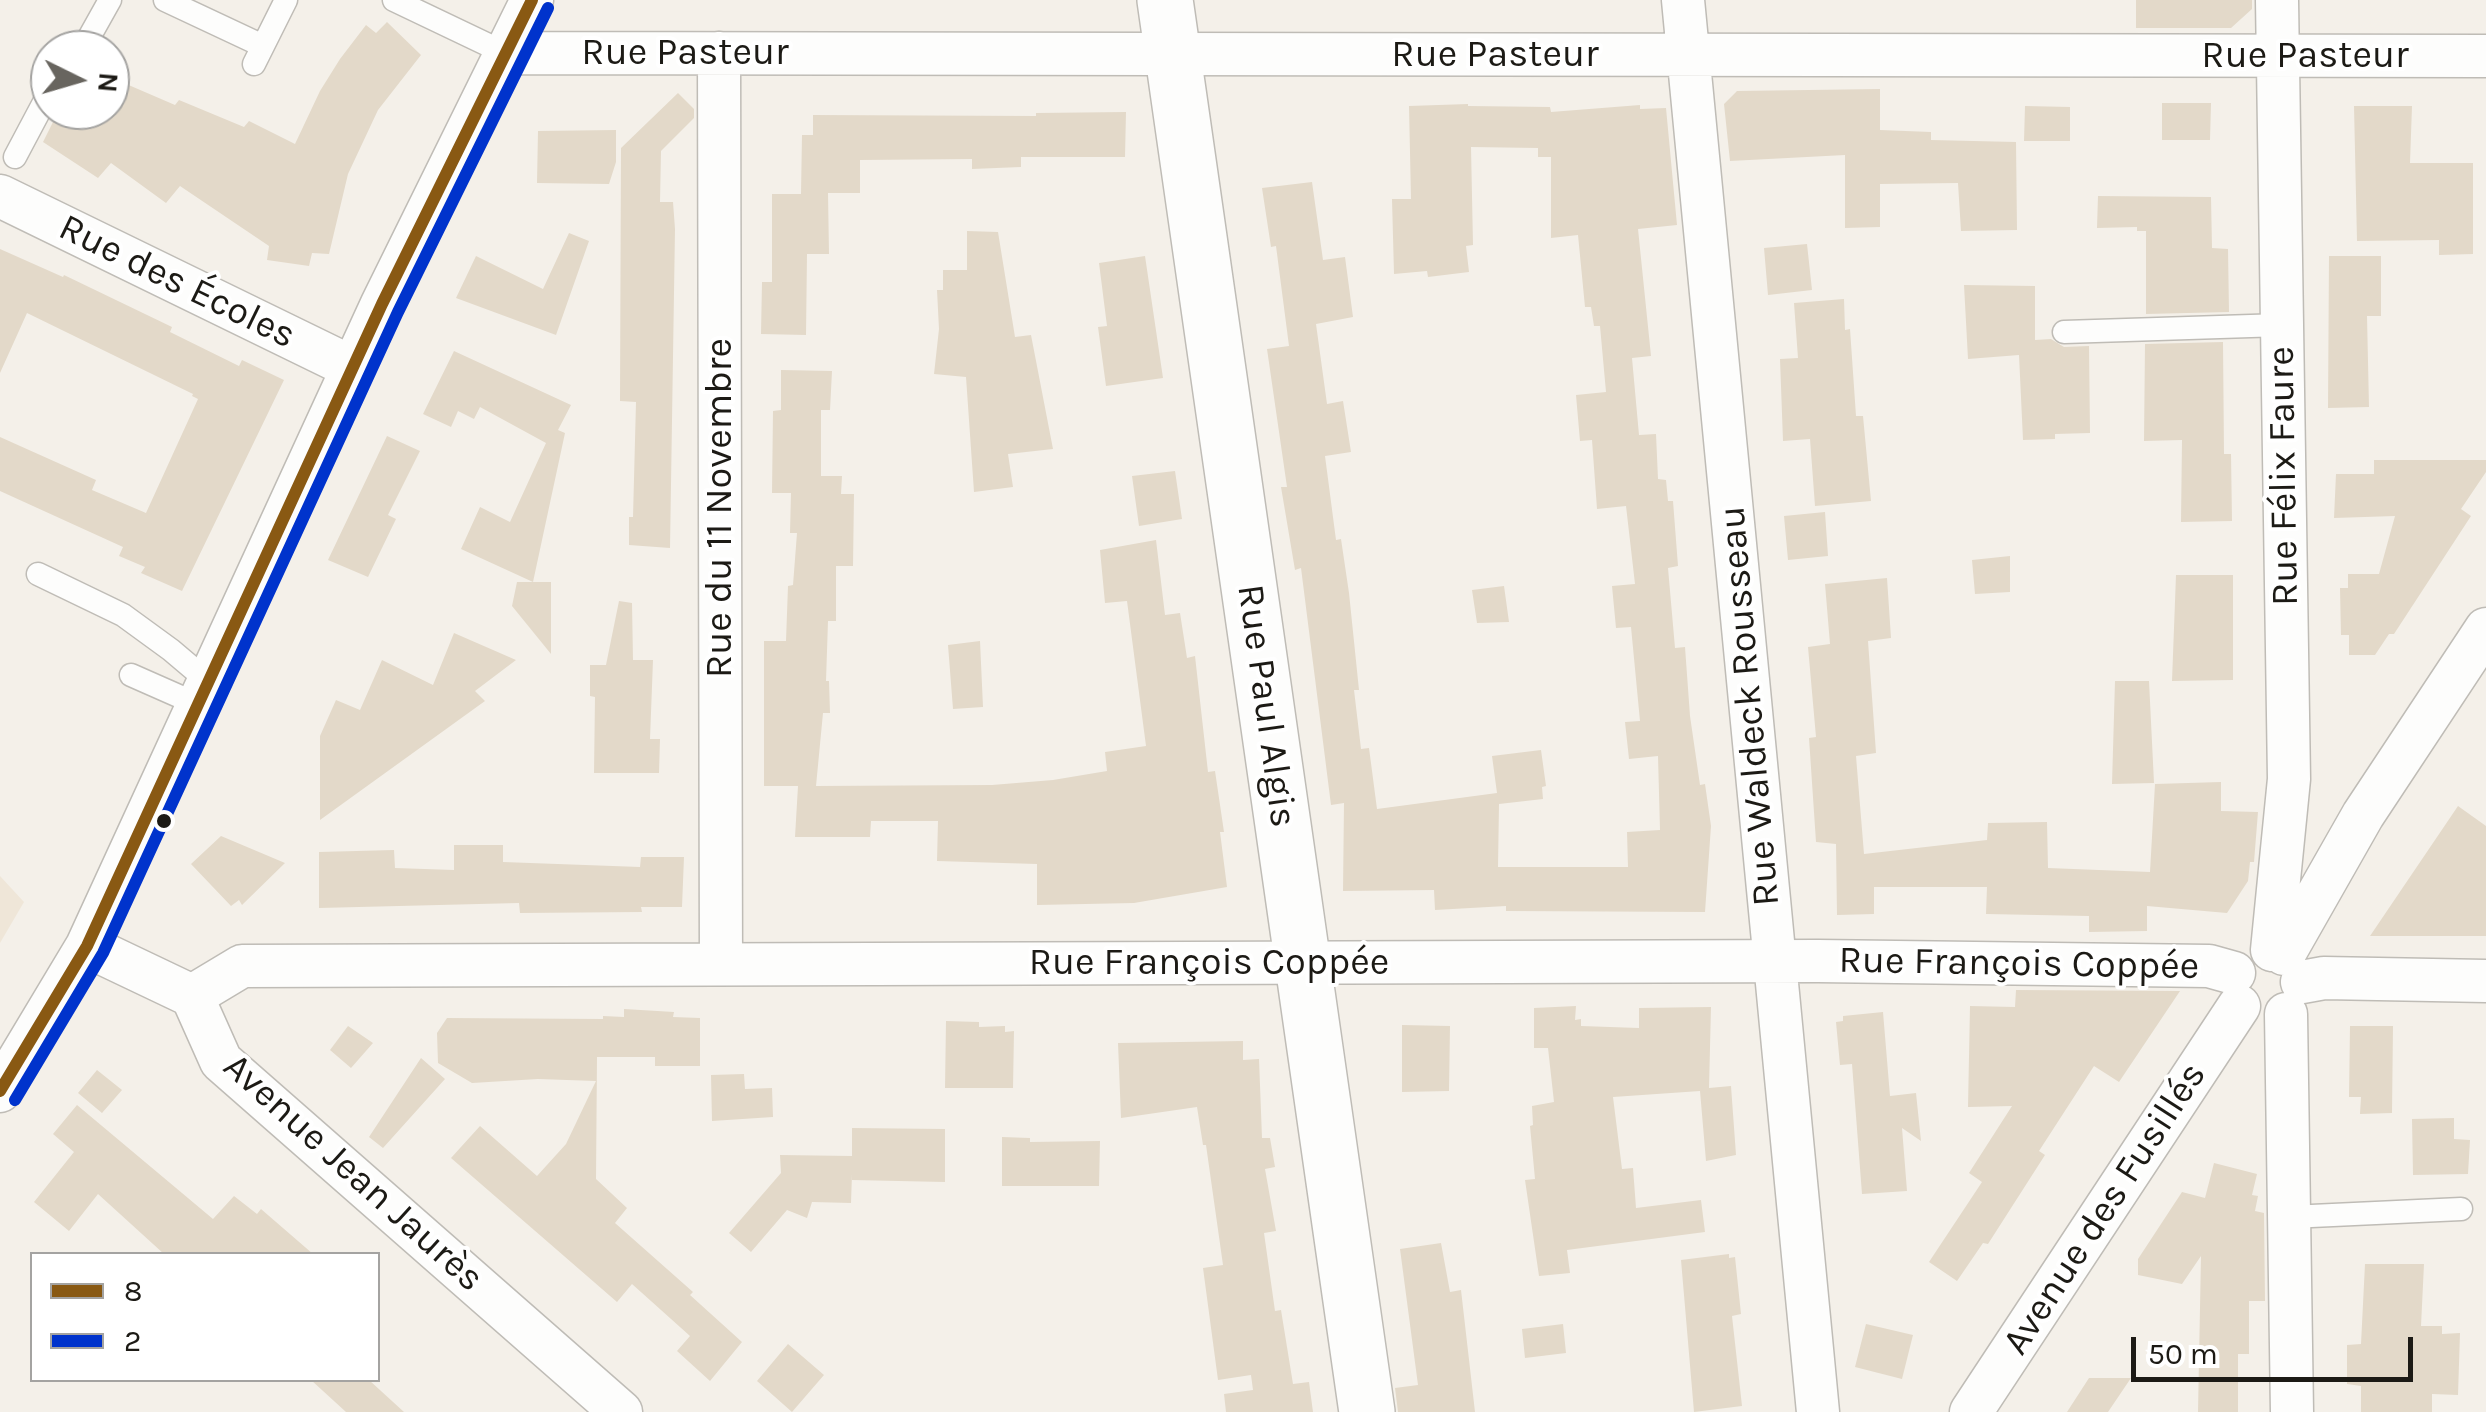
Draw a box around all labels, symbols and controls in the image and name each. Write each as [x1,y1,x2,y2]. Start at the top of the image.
north arrow [30,30,130,130]
street label: Rue Pasteur [581,30,789,76]
street label: Rue Pasteur [1391,32,1599,78]
street label: Rue Pasteur [2201,33,2409,79]
text: N [91,71,126,94]
street label: Rue des Écoles [51,205,303,359]
street label: Rue du 11 Novembre [697,338,743,678]
street label: Rue Félix Faure [2259,346,2309,606]
street label: Rue Waldeck Rousseau [1710,504,1790,908]
street label: Rue Paul Algis [1226,582,1306,830]
unlabelled marker [154,811,174,831]
street label: Rue François Coppée [1838,938,2200,990]
street label: Rue François Coppée [1029,940,1389,986]
street label: Avenue Jean Jaurès [214,1044,492,1302]
street label: Avenue des Fusillés [1994,1054,2216,1364]
legend [30,1252,380,1382]
text: 8 [124,1273,142,1309]
scale bar [2136,1317,2418,1379]
text: 2 [124,1323,141,1359]
text: 50 m [2148,1336,2218,1372]

